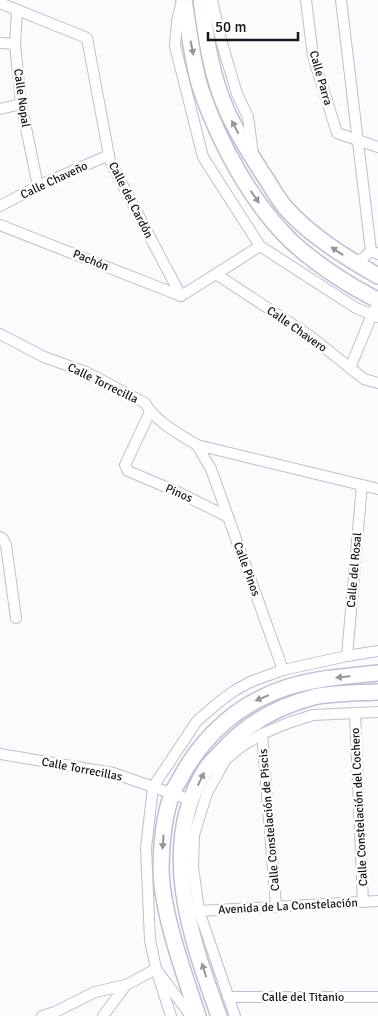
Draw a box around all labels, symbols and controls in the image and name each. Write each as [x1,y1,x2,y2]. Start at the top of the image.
scale bar [208,10,298,42]
text: 50 m [215,18,246,36]
one-way arrow [189,40,197,56]
street label: Calle Parra [306,49,335,107]
street label: Calle Nopal [10,68,33,129]
one-way arrow [230,120,238,134]
street label: Calle Chaveño [18,158,90,203]
street label: Calle del Cardón [105,159,156,241]
one-way arrow [250,190,260,203]
street label: Pachón [71,246,111,274]
one-way arrow [330,246,343,256]
street label: Calle Chavero [264,303,330,356]
street label: Calle Torrecilla [65,360,140,407]
street label: Pinos [163,481,195,506]
street label: Calle del Rosal [344,531,365,608]
street label: Calle Pinos [230,540,263,598]
one-way arrow [334,673,350,681]
one-way arrow [254,695,269,702]
street label: Calle Constelación del Cochero [348,727,371,887]
street label: Calle Constelación de Piscis [256,748,283,892]
street label: Calle Torrecillas [40,754,123,785]
one-way arrow [197,772,205,786]
one-way arrow [159,834,167,850]
street label: Avenida de La Constelación [218,895,358,918]
one-way arrow [199,962,207,977]
street label: Calle del Titanio [262,990,344,1005]

